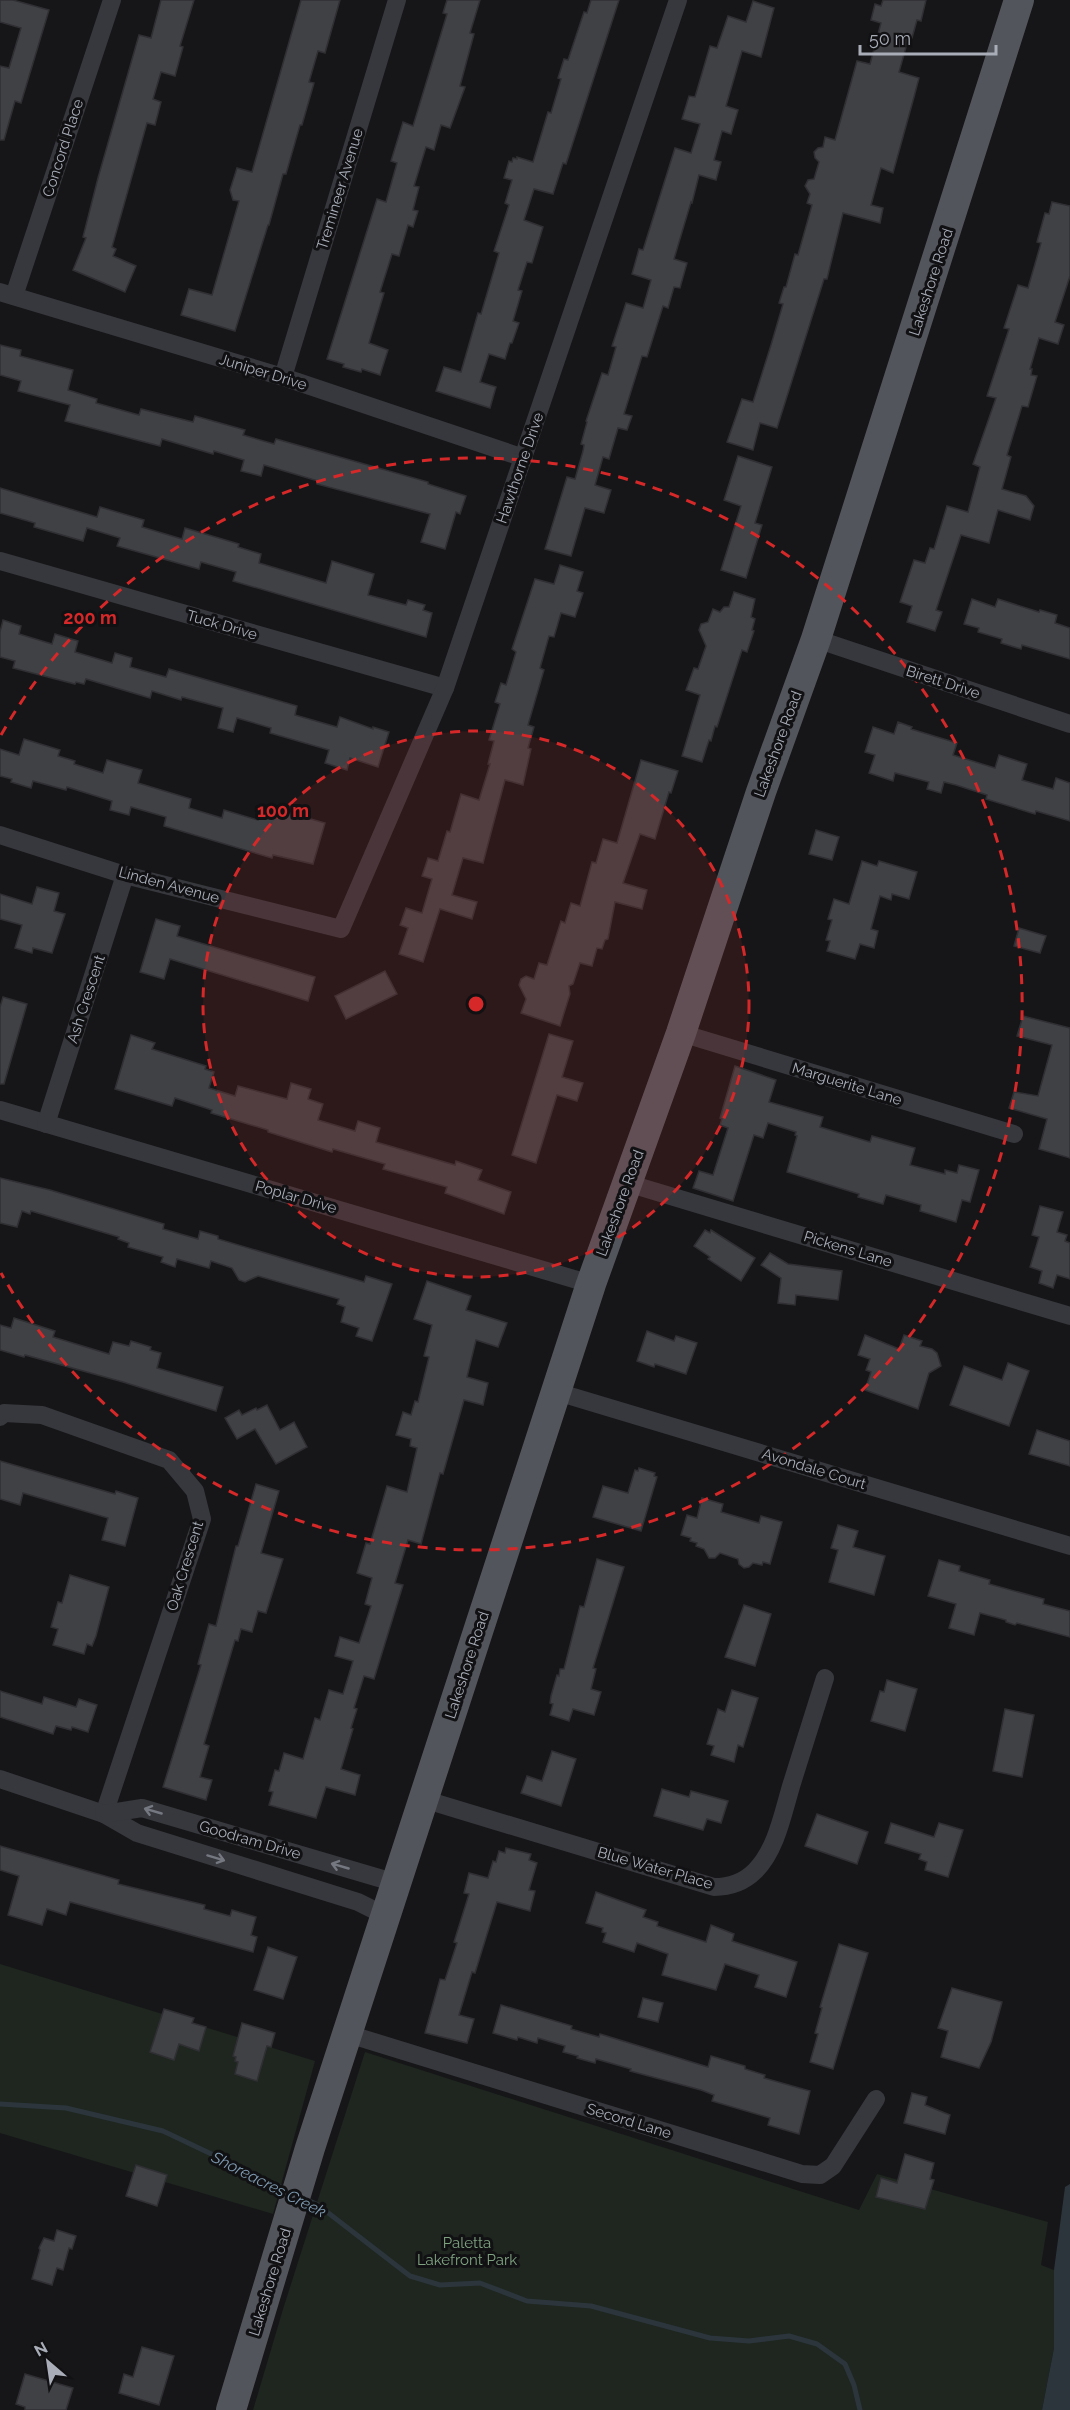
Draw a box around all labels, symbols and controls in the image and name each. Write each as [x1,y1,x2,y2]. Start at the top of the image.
scale bar [860,18,996,56]
text: 50 m [869,28,911,49]
street label: Concord Place [39,97,87,199]
street label: Tremineer Avenue [313,126,367,252]
street label: Lakeshore Road [905,226,957,338]
street label: Juniper Drive [217,350,309,394]
street label: Hawthorne Drive [493,410,547,526]
street label: Tuck Drive [185,606,260,644]
text: 200 m [63,607,117,628]
street label: Birett Drive [904,662,982,702]
street label: Lakeshore Road [750,688,806,800]
text: 100 m [257,800,309,821]
street label: Linden Avenue [117,863,222,907]
street label: Ash Crescent [63,953,109,1045]
centre of rings [466,994,486,1014]
street label: Marguerite Lane [790,1059,904,1109]
street label: Lakeshore Road [592,1147,648,1259]
street label: Poplar Drive [253,1177,339,1217]
street label: Pickens Lane [802,1227,895,1271]
street label: Avondale Court [760,1445,868,1493]
street label: Oak Crescent [163,1519,207,1613]
street label: Lakeshore Road [441,1609,493,1721]
one-way arrow [143,1805,162,1816]
street label: Goodram Drive [197,1817,303,1863]
street label: Blue Water Place [595,1843,715,1893]
one-way arrow [206,1853,225,1864]
one-way arrow [331,1860,350,1871]
street label: Secord Lane [584,2100,674,2142]
water label: Shoreacres Creek [207,2147,330,2222]
street label: Lakeshore Road [245,2226,295,2338]
park label: Paletta Lakefront Park [417,2234,517,2269]
north arrow [18,2332,78,2392]
text: N [31,2338,51,2361]

